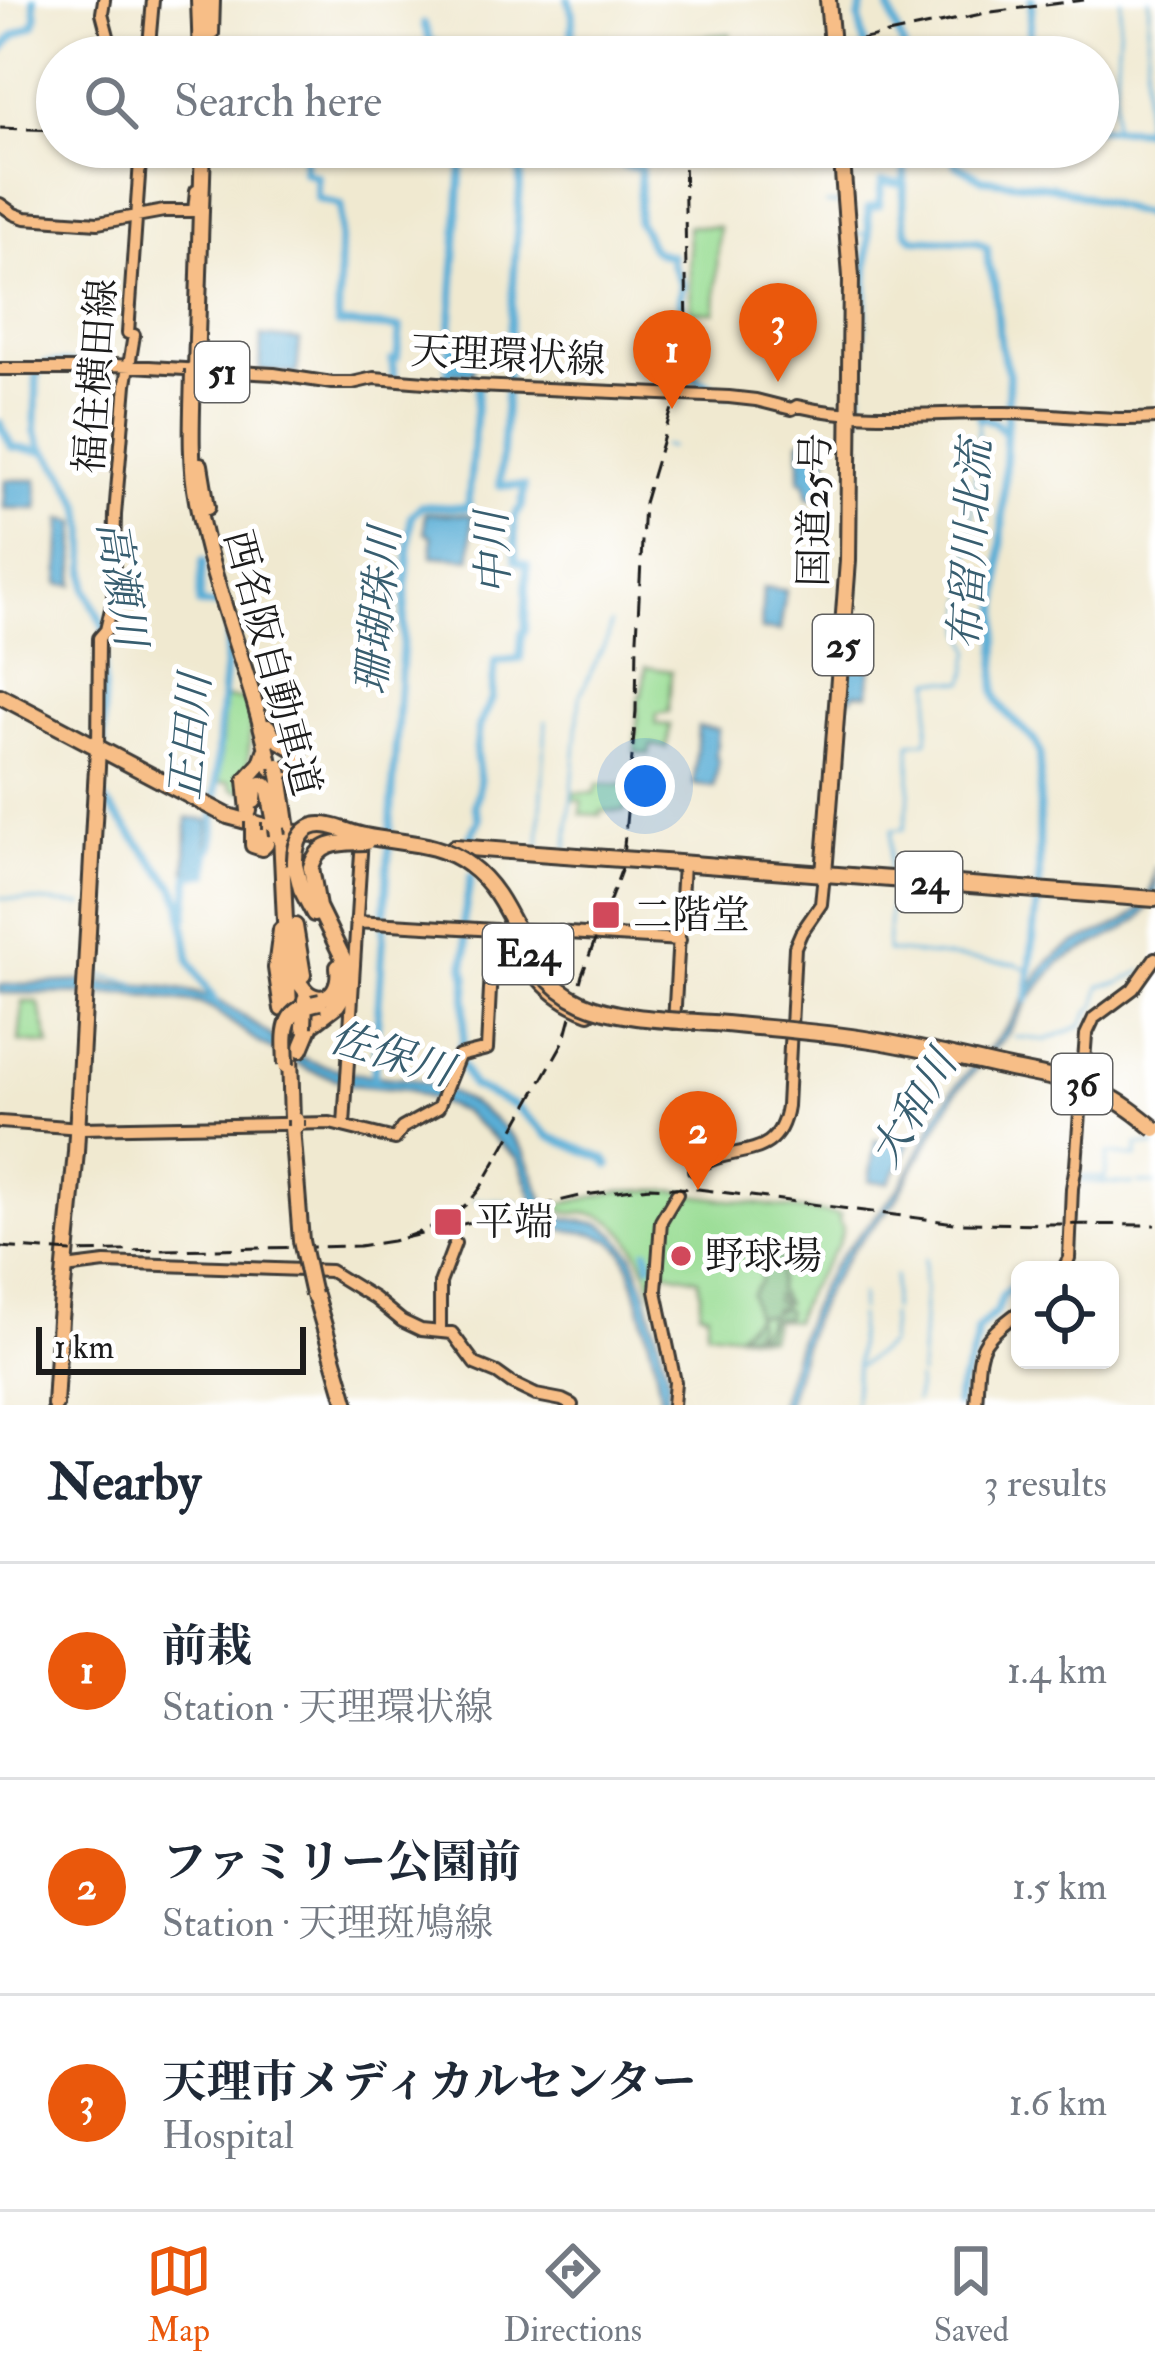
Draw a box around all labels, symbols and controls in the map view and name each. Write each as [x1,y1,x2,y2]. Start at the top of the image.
search box [36,36,1119,168]
icon: search [78,69,144,135]
text: Search here [174,74,382,130]
street label: 福住横田線 [65,277,127,475]
pin: 3 [739,283,817,382]
pin: 1 [633,310,711,409]
street label: 天理環状線 [409,326,607,386]
road number: 51 [195,342,249,402]
street label: 国道25号 [789,433,841,587]
water label: 布留川北流 [940,433,1003,651]
water label: 中川 [466,506,521,596]
water label: 高瀬川 [85,518,157,654]
water label: 珊瑚珠川 [346,521,413,697]
street label: 西名阪自動車道 [213,525,331,801]
road number: 25 [813,615,873,675]
water label: 正田川 [160,668,223,802]
your location [615,756,675,816]
road number: 24 [896,852,962,912]
place label: 二階堂 [633,891,750,940]
marker: 二階堂 [590,899,622,931]
road number: E24 [483,924,573,984]
water label: 佐保川 [323,1012,463,1099]
water label: 大和川 [859,1038,971,1176]
road number: 36 [1052,1054,1112,1114]
pin: 2 [659,1091,737,1190]
place label: 平端 [475,1198,553,1247]
marker: 平端 [432,1206,464,1238]
place label: 野球場 [705,1232,822,1281]
marker: 野球場 [668,1243,694,1269]
map controls [1011,1261,1119,1369]
button: locate [1011,1261,1119,1369]
scale bar [36,1321,306,1374]
text: 1 km [54,1327,114,1368]
text: Nearby [48,1451,201,1515]
text: 3 results [984,1459,1107,1508]
text: 前栽 [162,1619,252,1675]
text: 1 [80,1646,94,1695]
text: 1.4 km [1007,1646,1107,1695]
text: Station · 天理環状線 [162,1683,493,1732]
text: ファミリー公園前 [162,1835,521,1891]
text: 2 [77,1862,97,1911]
text: 1.5 km [1012,1862,1107,1911]
text: Station · 天理斑鳩線 [162,1899,493,1948]
text: 天理市メディカルセンター [162,2055,697,2111]
text: 3 [80,2078,94,2127]
text: 1.6 km [1009,2078,1107,2127]
text: Hospital [162,2111,294,2160]
tab: Map [146,2238,212,2351]
tab: Directions [504,2238,642,2351]
tab: Saved [934,2238,1009,2351]

